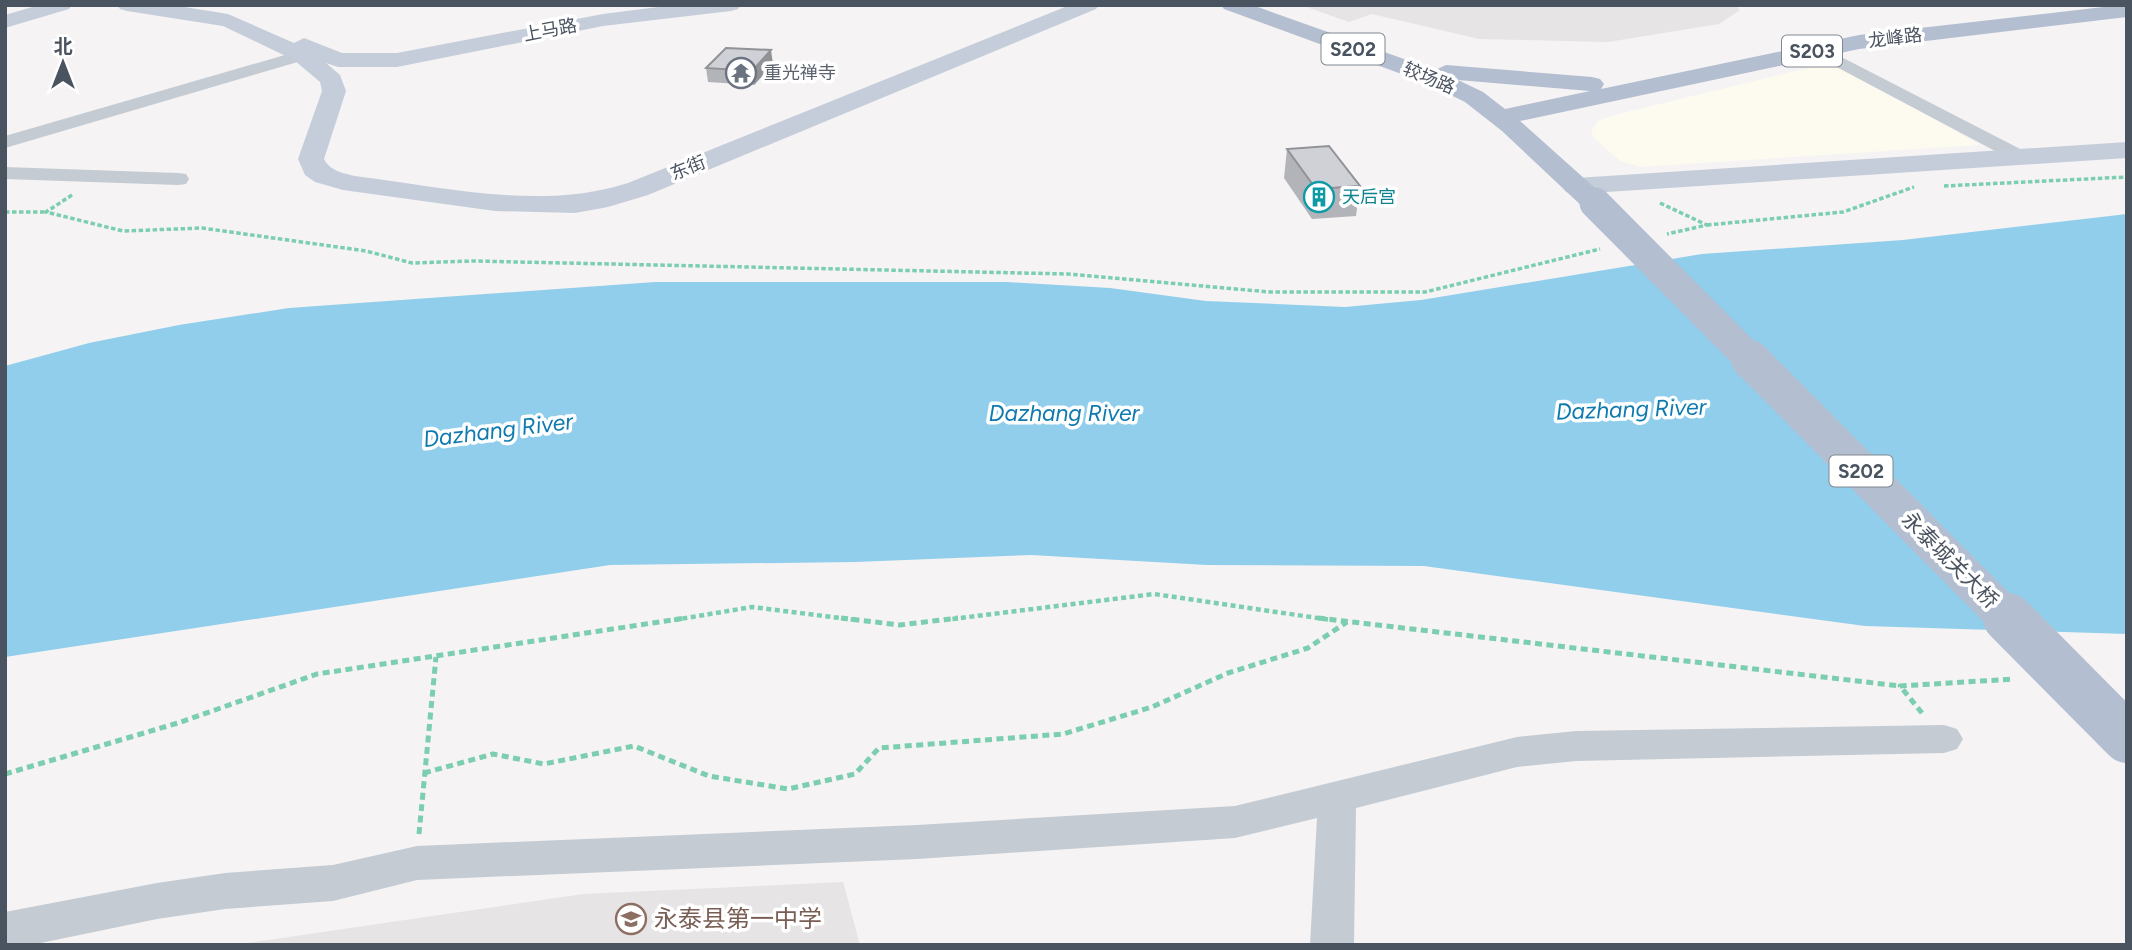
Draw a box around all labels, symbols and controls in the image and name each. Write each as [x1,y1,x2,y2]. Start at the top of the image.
street label: 上马路 [521,14,579,46]
street label: 龙峰路 [1867,24,1923,52]
north arrow [28,28,98,98]
road number: S202 [1322,34,1384,64]
text: 北 [53,35,73,58]
road number: S203 [1782,36,1842,66]
temple icon: 重光禅寺 [724,56,758,90]
street label: 较场路 [1400,57,1458,99]
place label: 重光禅寺 [764,62,836,84]
street label: 东街 [667,151,709,185]
building icon: 天后宫 [1302,180,1336,214]
place label: 天后宫 [1342,186,1396,208]
water label: Dazhang River [1555,392,1708,426]
water label: Dazhang River [989,399,1141,427]
water label: Dazhang River [421,407,576,453]
road number: S202 [1829,456,1892,486]
street label: 永泰城关大桥 [1897,506,2004,613]
school or university icon: 永泰县第一中学 [614,902,648,936]
place label: 永泰县第一中学 [654,904,822,933]

